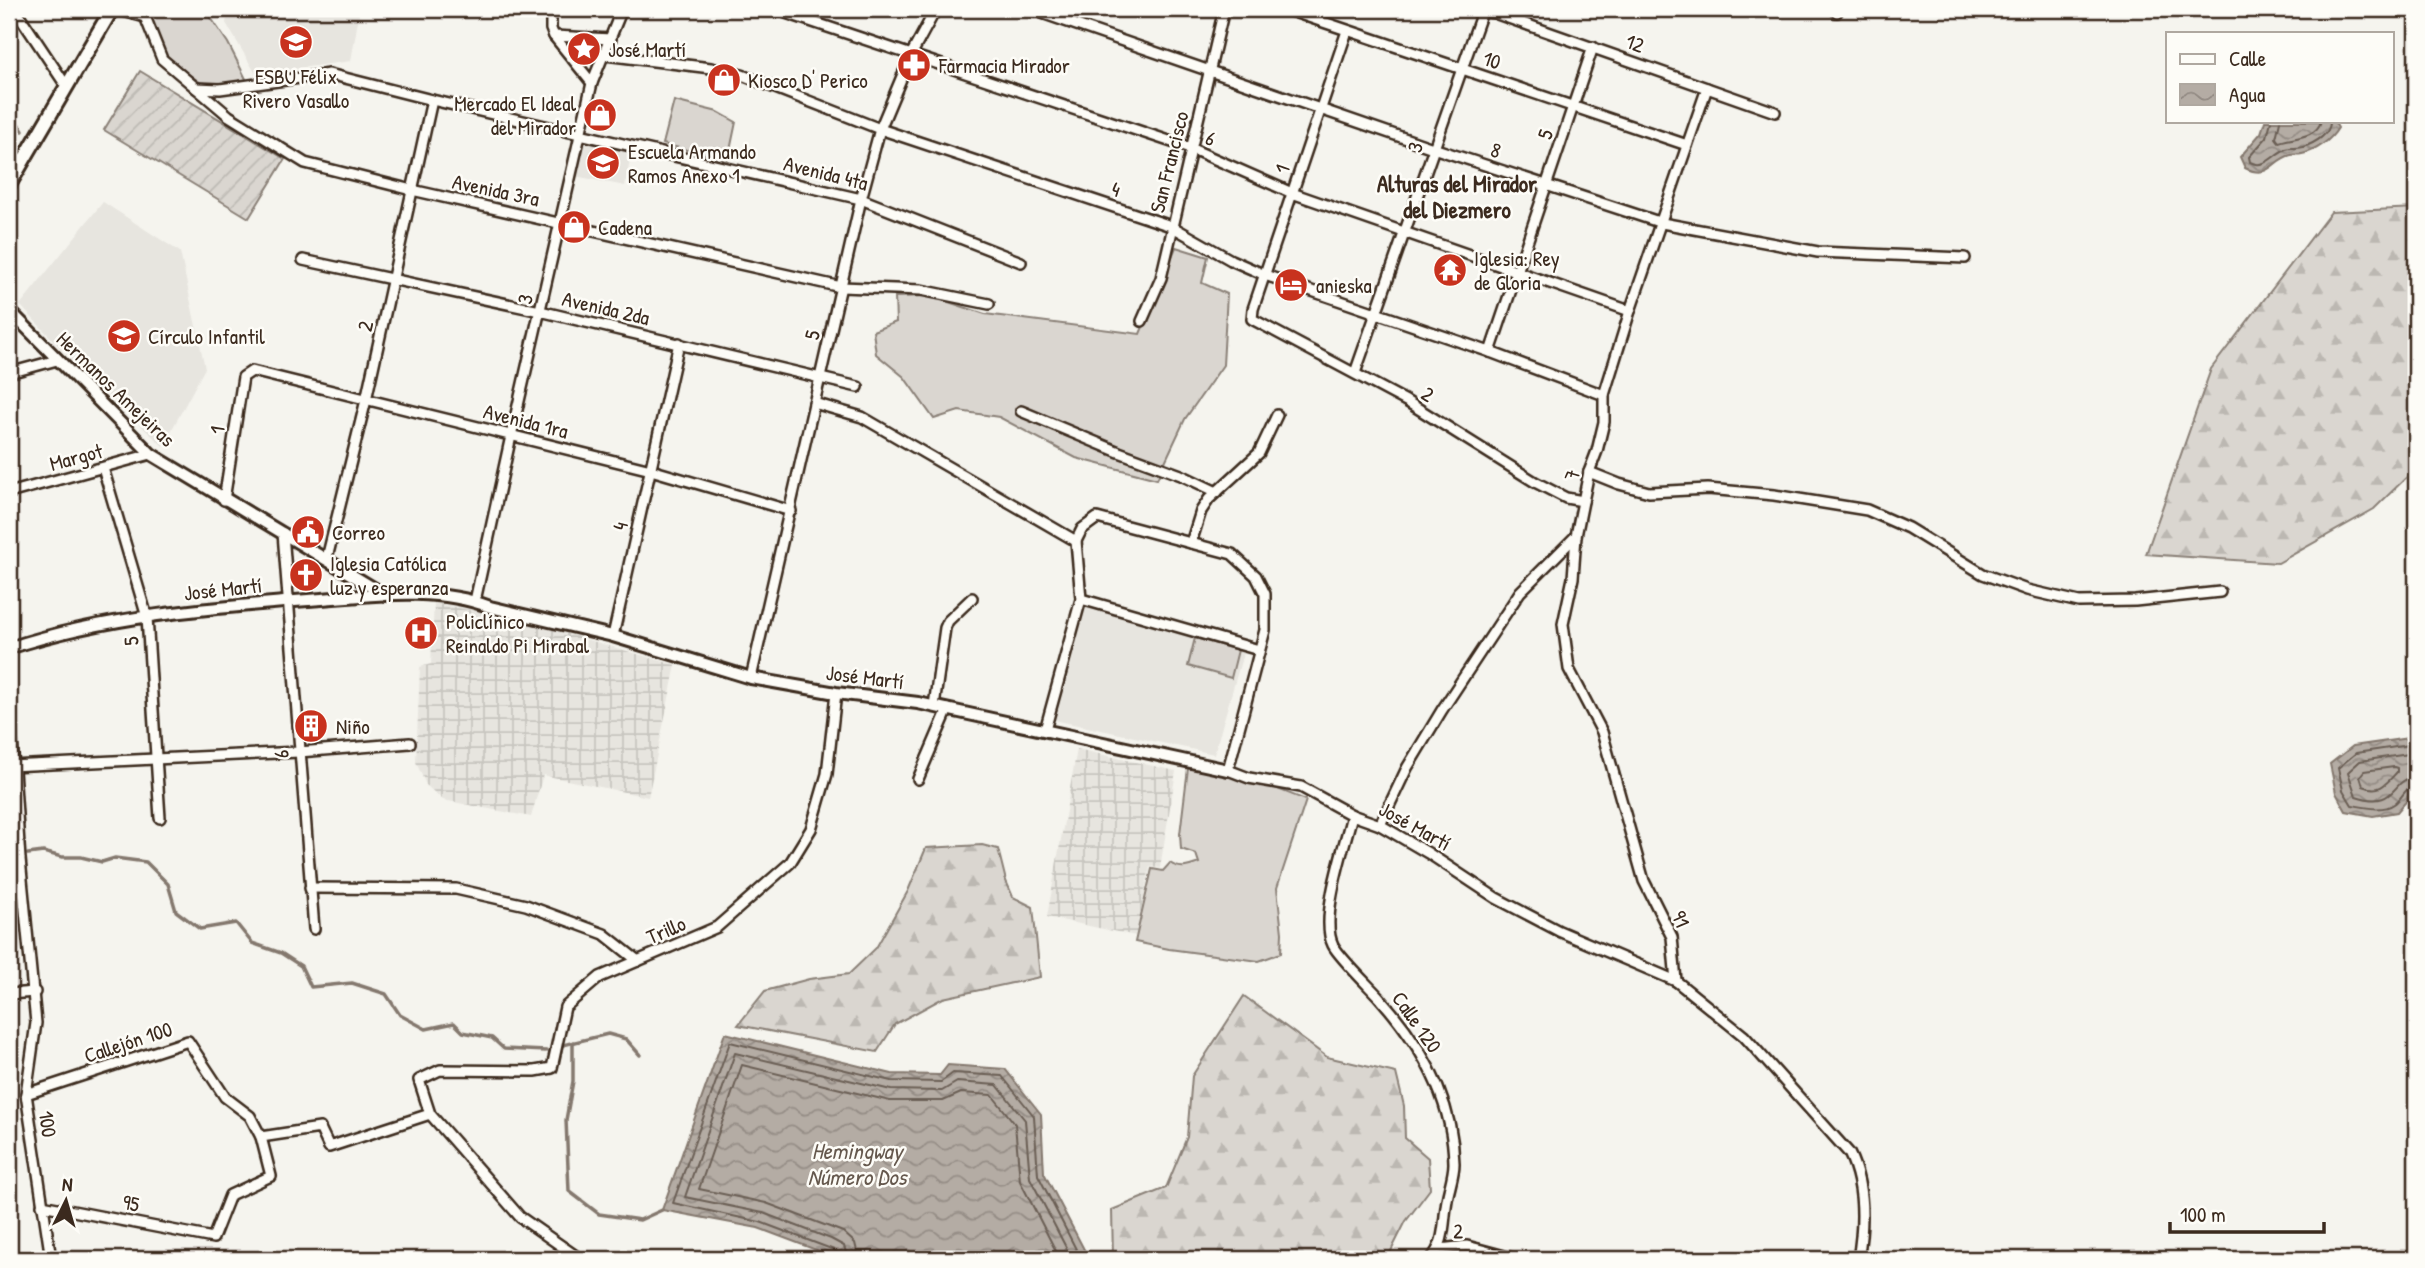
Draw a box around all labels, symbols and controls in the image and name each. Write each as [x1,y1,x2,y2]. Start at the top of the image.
school or university icon: ESBU Félix Rivero Vasallo [277,23,315,61]
street label: 12 [1622,26,1648,60]
place icon: José Martí [565,30,603,68]
legend [2166,32,2394,122]
place label: José Martí [608,35,686,64]
street label: 10 [1479,44,1505,76]
text: Calle [2229,44,2266,73]
pharmacy icon: Farmacia Mirador [895,46,933,84]
place label: Farmacia Mirador [938,51,1070,80]
shop icon: Kiosco D' Perico [705,61,743,99]
place label: ESBU Félix Rivero Vasallo [243,62,349,115]
place label: Kiosco D' Perico [748,66,868,95]
text: Agua [2229,80,2265,109]
place label: Mercado El Ideal del Mirador [454,89,576,142]
shop icon: Mercado El Ideal del Mirador [581,96,619,134]
street label: San Francisco [1142,108,1196,216]
street label: 6 [1201,123,1221,153]
street label: 5 [1530,125,1560,143]
street label: 8 [1487,135,1505,165]
place label: Escuela Armando Ramos Anexo 1 [628,137,756,190]
street label: 3 [1400,138,1430,156]
school or university icon: Escuela Armando Ramos Anexo 1 [584,144,622,182]
street label: Avenida 4ta [781,149,871,197]
street label: 1 [1267,161,1297,177]
street label: Avenida 3ra [450,167,542,213]
district label: Alturas del Mirador del Diezmero [1377,168,1537,225]
street label: 4 [1108,174,1124,204]
shop icon: Cadena [555,208,593,246]
place label: Cadena [598,213,652,242]
place label: Iglesia: Rey de Gloria [1474,244,1560,297]
temple icon: Iglesia: Rey de Gloria [1431,251,1469,289]
hotel icon: anieska [1272,266,1310,304]
place label: anieska [1316,271,1372,300]
street label: Avenida 2da [560,284,652,332]
street label: 3 [510,291,540,307]
school or university icon: Círculo Infantil [105,317,143,355]
street label: 2 [350,318,380,334]
place label: Círculo Infantil [148,322,265,351]
street label: Hermanos Amejeiras [50,325,182,453]
street label: 5 [797,327,827,343]
street label: 2 [1416,379,1440,409]
street label: Avenida 1ra [481,396,571,446]
street label: 1 [202,424,232,436]
street label: Margot [46,436,106,478]
street label: 7 [1557,466,1587,484]
public building icon: Correo [289,513,327,551]
place label: Correo [332,518,385,547]
street label: 4 [605,519,635,533]
place label: Iglesia Católica luz y esperanza [330,549,448,602]
church icon: Iglesia Católica luz y esperanza [287,556,325,594]
street label: José Martí [183,570,263,608]
place label: Policlínico Reinaldo Pi Mirabal [446,607,589,660]
hospital icon: Policlínico Reinaldo Pi Mirabal [402,614,440,652]
street label: 5 [116,635,146,646]
street label: José Martí [824,658,906,696]
building icon: Niño [292,707,330,745]
place label: Niño [336,712,370,741]
street label: 6 [266,749,296,759]
street label: José Martí [1374,794,1456,858]
street label: 91 [1665,906,1697,932]
street label: Trillo [642,909,690,951]
street label: Calle 120 [1385,985,1449,1059]
street label: Callejón 100 [80,1014,176,1070]
street label: 100 [32,1109,64,1139]
water label: Hemingway Número Dos [808,1135,908,1192]
north arrow [32,1166,102,1236]
text: N [61,1171,74,1197]
street label: 95 [120,1187,142,1219]
scale bar [2170,1191,2324,1235]
text: 100 m [2180,1200,2226,1229]
street label: 2 [1453,1216,1463,1246]

